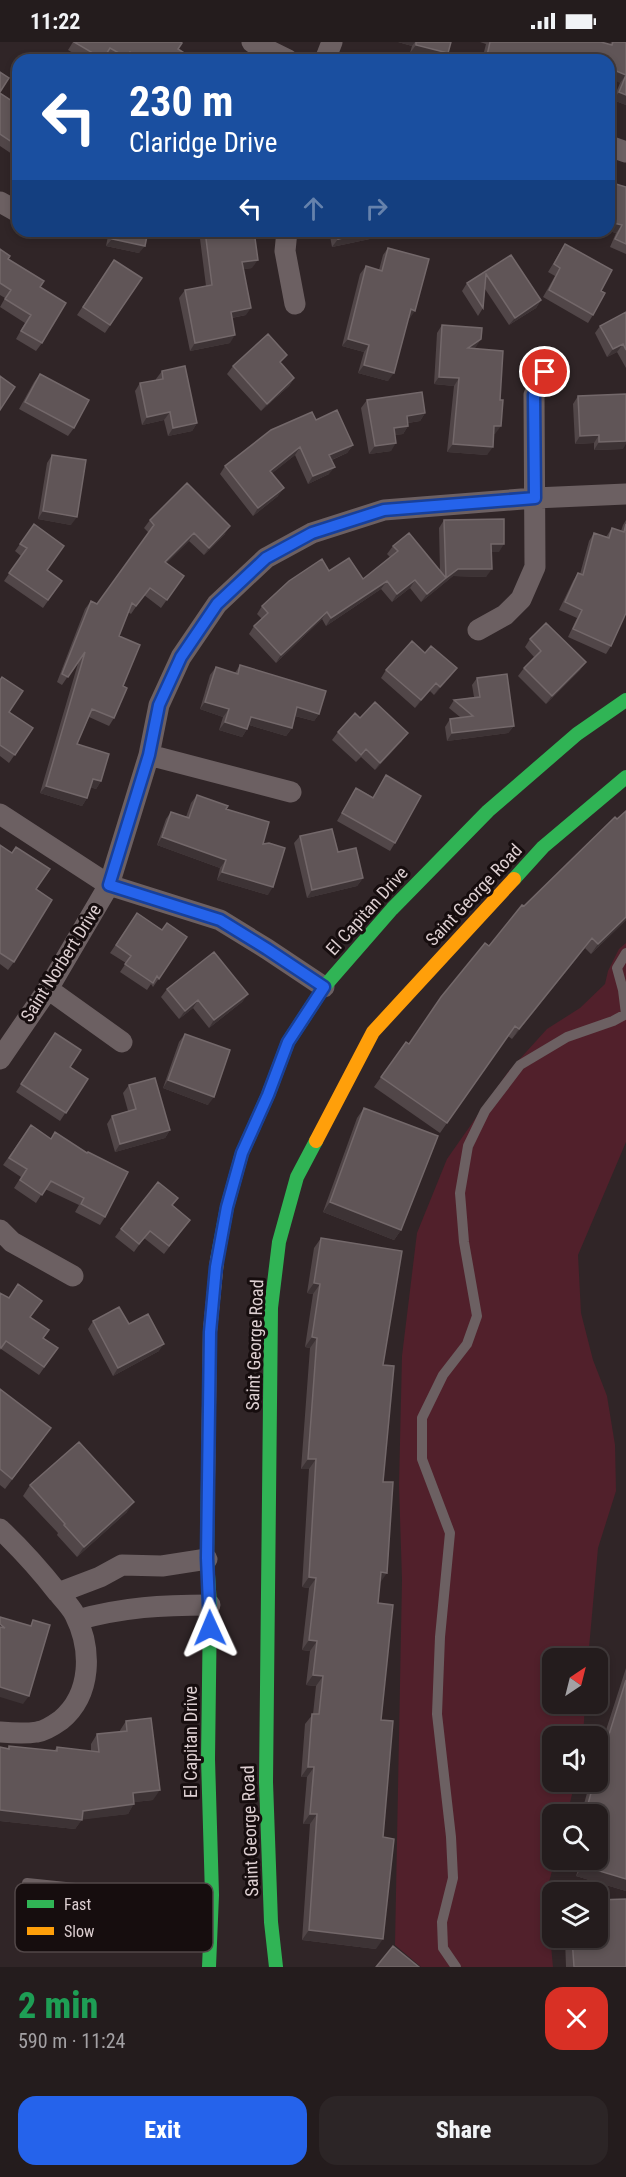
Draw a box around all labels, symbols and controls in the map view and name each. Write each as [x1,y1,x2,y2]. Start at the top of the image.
text: 11:22 [30,9,81,34]
text: 230 m [129,77,234,126]
icon: left [30,78,108,156]
text: Claridge Drive [129,127,277,159]
icon: left [234,192,267,225]
icon: ahead [297,192,330,225]
icon: right [360,192,393,225]
pin [519,346,570,397]
icon: arrive [528,355,561,388]
street label: Saint George Road [421,839,526,950]
street label: El Capitan Drive [321,862,412,959]
street label: Saint Norbert Drive [16,900,105,1025]
street label: Saint George Road [242,1279,267,1411]
position arrow [178,1596,242,1660]
north arrow [542,1648,608,1714]
map controls [542,1648,608,1948]
street label: El Capitan Drive [180,1686,201,1798]
button: sound [542,1726,608,1792]
street label: Saint George Road [237,1765,262,1897]
button: search [542,1804,608,1870]
button: layers [542,1882,608,1948]
legend [15,1883,213,1952]
text: Fast [64,1895,91,1914]
text: Slow [64,1922,94,1941]
text: 2 min [18,1985,98,2027]
button: close [545,1987,608,2050]
text: 590 m · 11:24 [18,2029,125,2053]
button: Exit [18,2096,307,2165]
button: Share [319,2096,608,2165]

